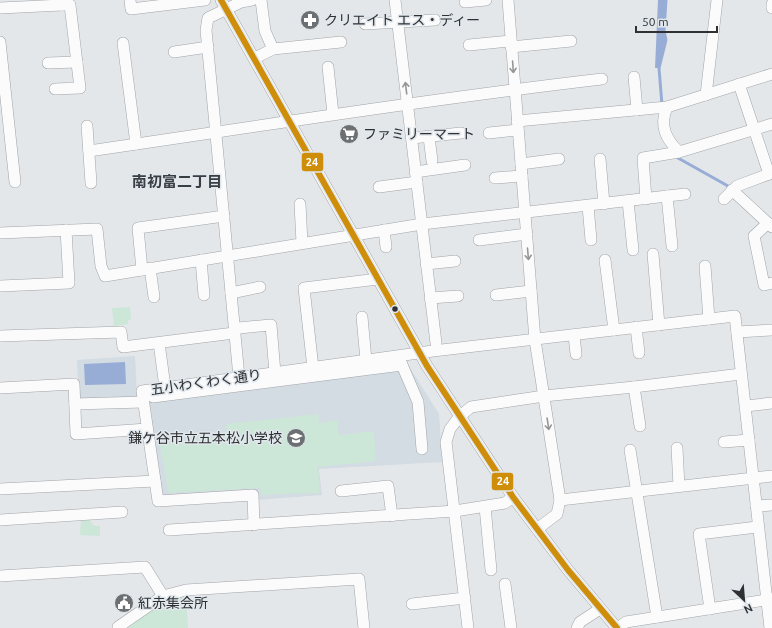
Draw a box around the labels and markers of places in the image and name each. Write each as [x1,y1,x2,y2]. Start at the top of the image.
pharmacy icon: クリエイト エス・ディー [299,9,321,31]
place label: クリエイト エス・ディー [324,12,480,28]
supermarket icon: ファミリーマート [338,123,360,145]
place label: ファミリーマート [363,126,475,142]
unlabelled marker [390,304,400,314]
school or university icon: 鎌ケ谷市立五本松小学校 [285,427,307,449]
place label: 鎌ケ谷市立五本松小学校 [128,430,282,446]
public building icon: 紅赤集会所 [113,592,135,614]
place label: 紅赤集会所 [138,595,208,611]

